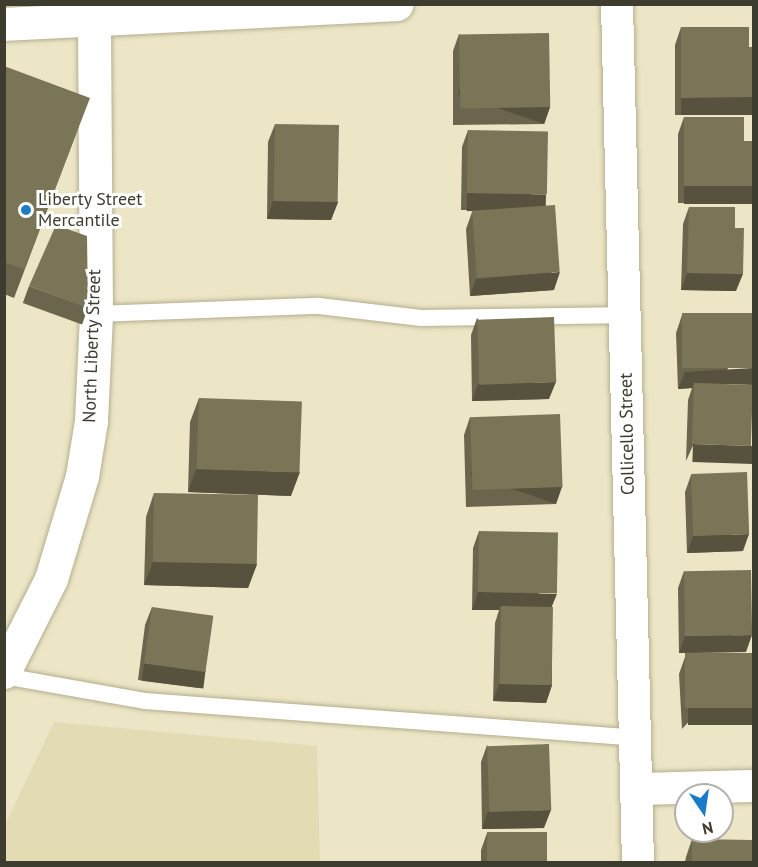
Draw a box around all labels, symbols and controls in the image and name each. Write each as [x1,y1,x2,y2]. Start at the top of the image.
place label: Liberty Street Mercantile [38,189,143,232]
marker: Liberty Street Mercantile [19,203,33,217]
street label: North Liberty Street [79,269,105,423]
street label: Collicello Street [615,373,639,495]
north arrow [674,783,734,843]
text: N [700,818,715,840]

